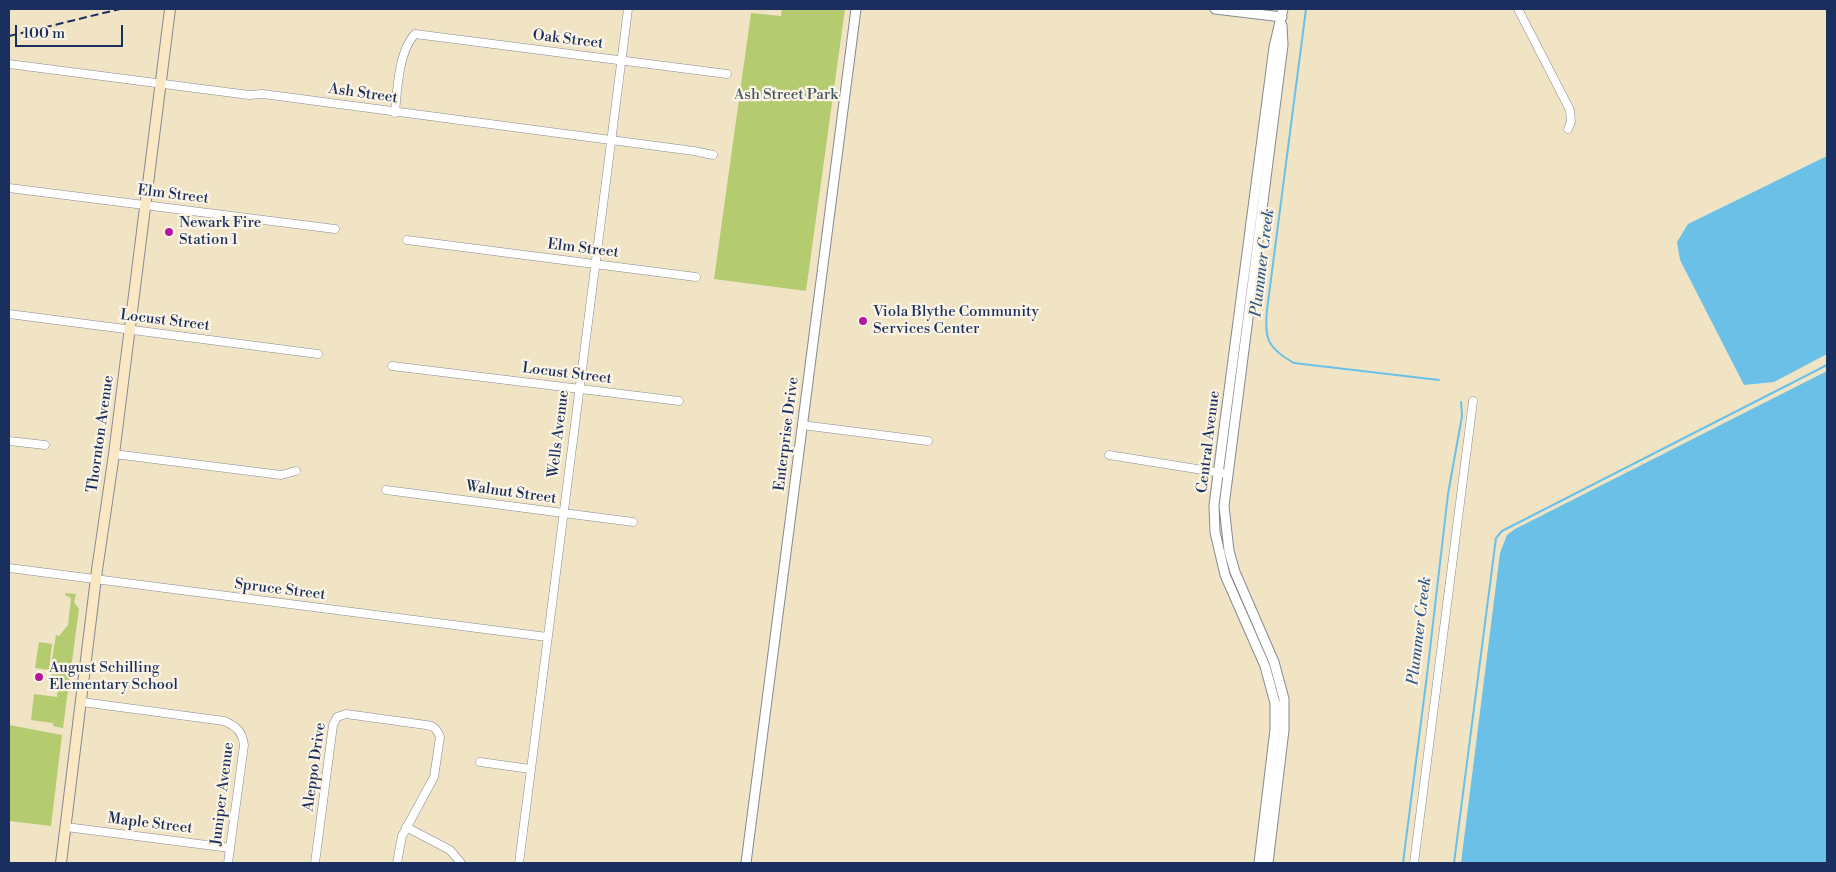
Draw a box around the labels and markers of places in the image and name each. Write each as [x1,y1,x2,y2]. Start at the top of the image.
place label: Newark Fire Station 1 [179,214,261,249]
marker: Newark Fire Station 1 [163,226,175,238]
place label: Viola Blythe Community Services Center [873,303,1039,338]
marker: Viola Blythe Community Services Center [857,315,869,327]
place label: August Schilling Elementary School [49,659,178,694]
marker: August Schilling Elementary School [33,671,45,683]

